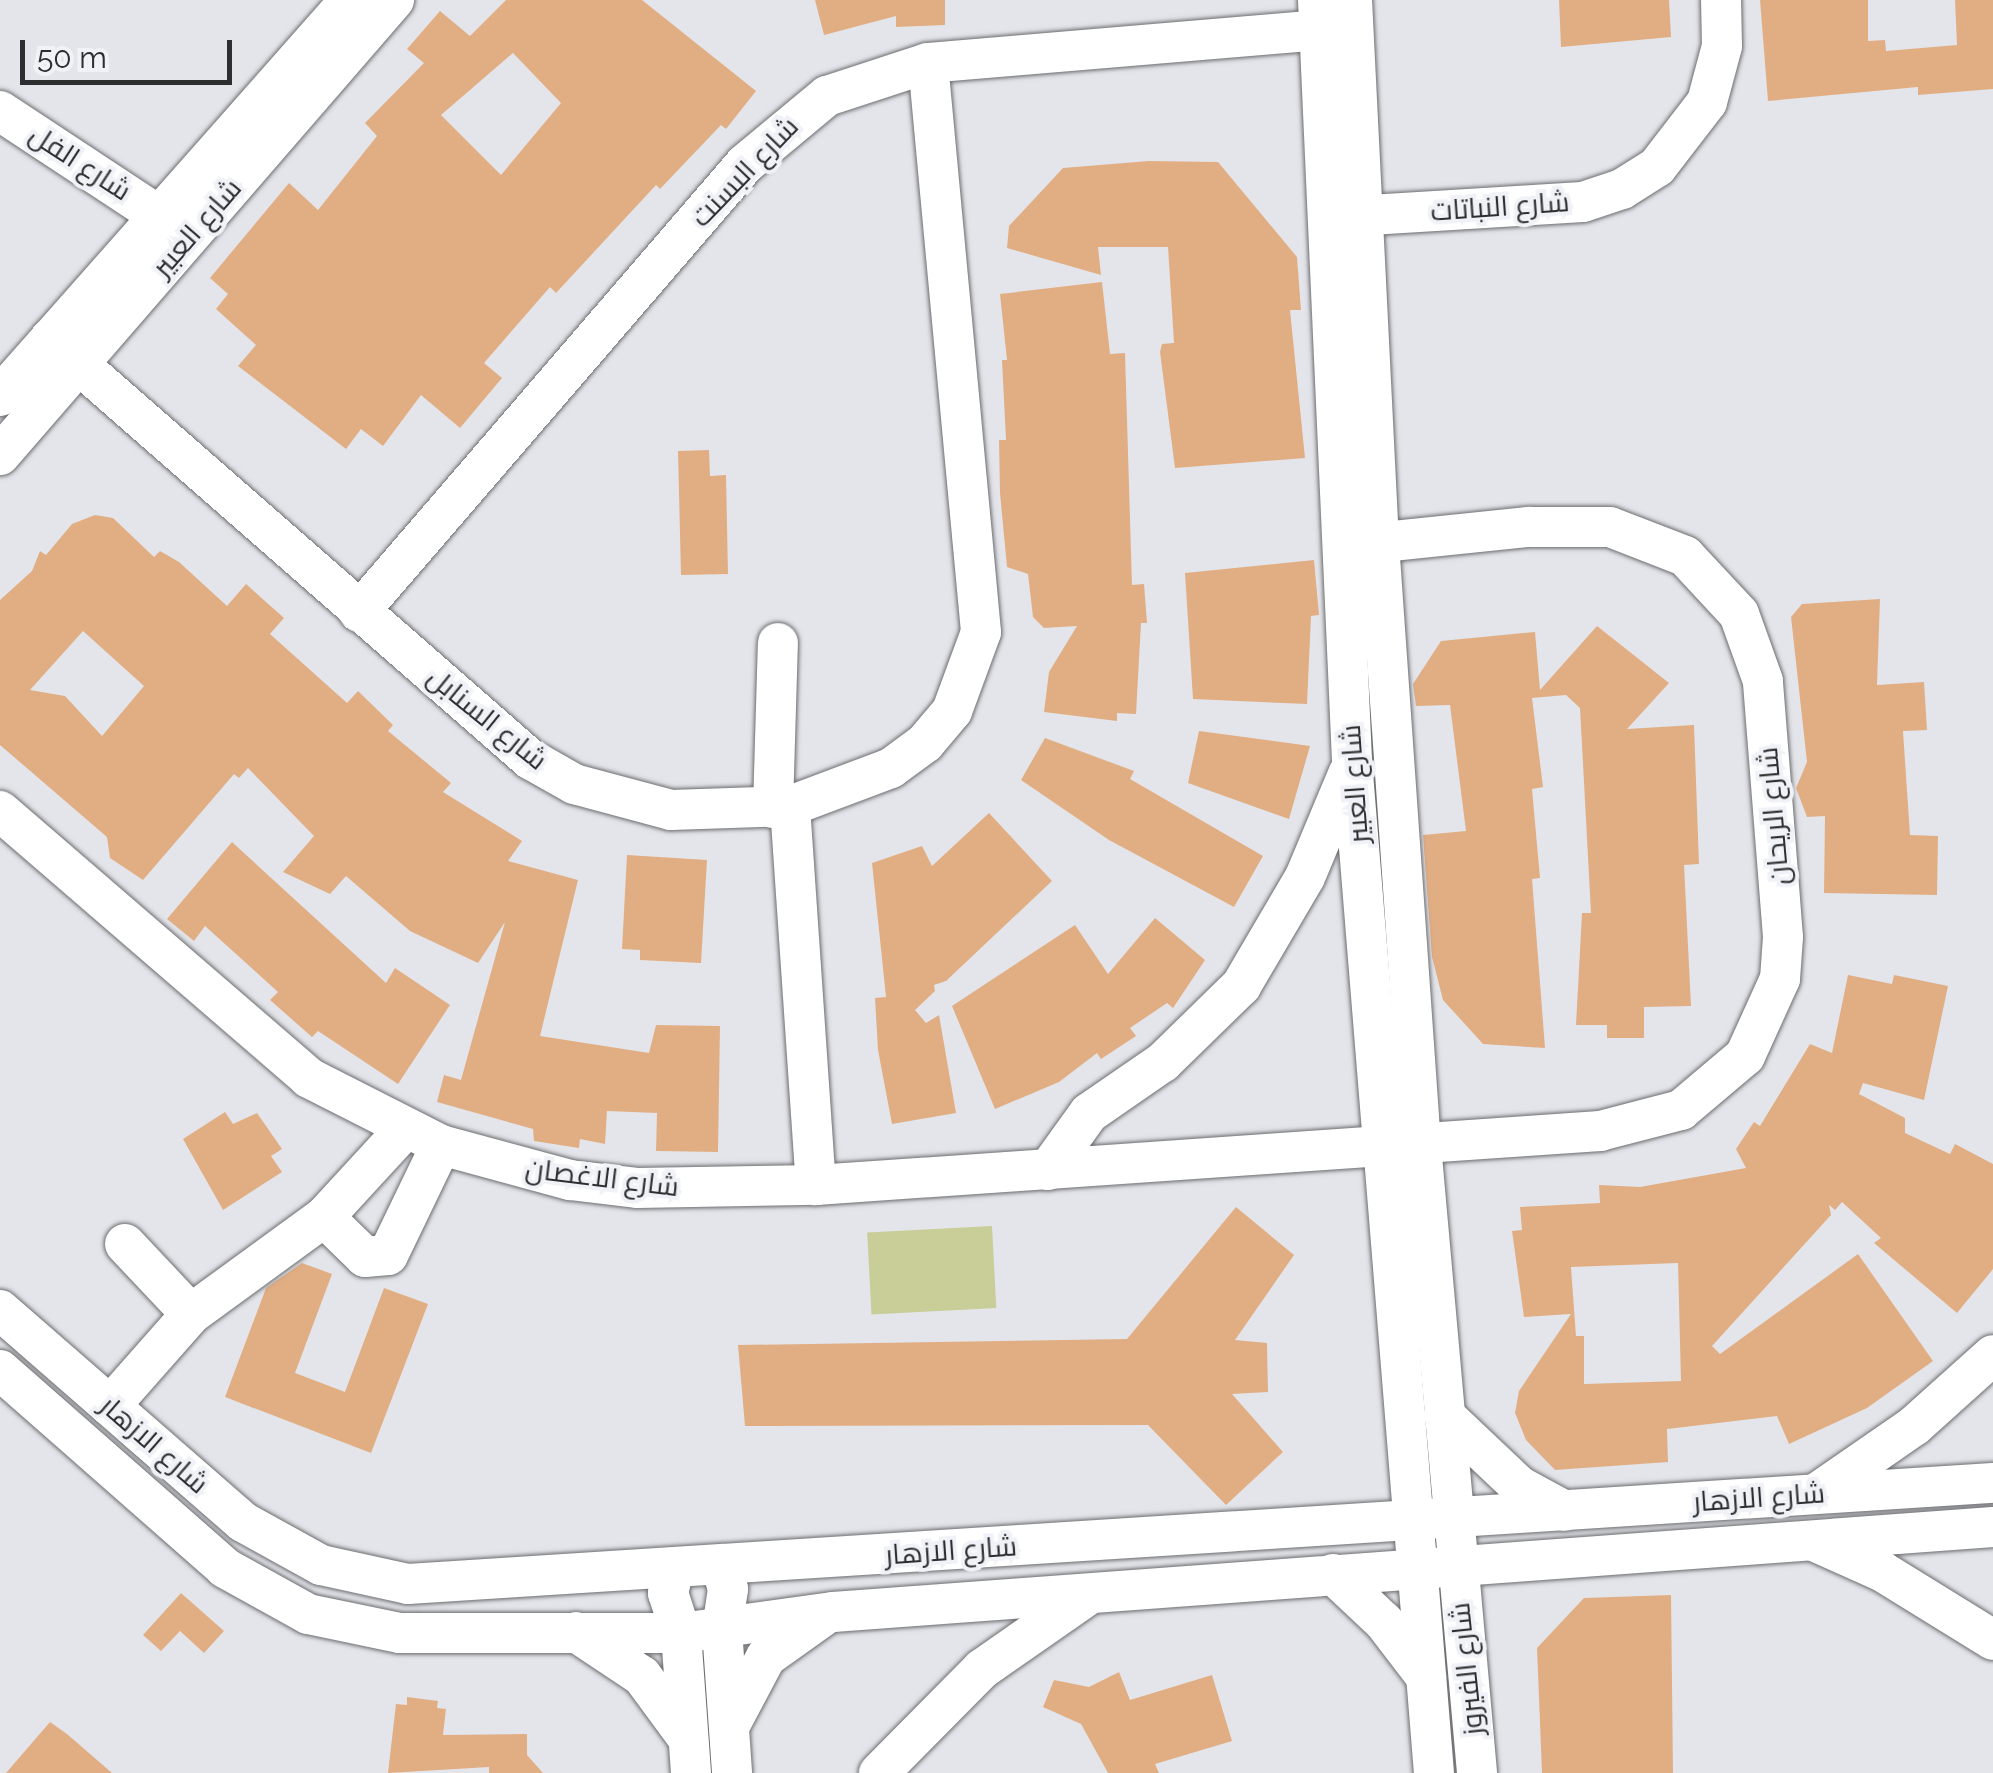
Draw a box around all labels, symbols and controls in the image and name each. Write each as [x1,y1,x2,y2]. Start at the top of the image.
scale bar [25,20,238,82]
text: 50 m [37,40,107,75]
street label: شارع البسنت [684,110,806,234]
street label: شارع الفل [23,118,137,208]
street label: شارع العبير [145,172,249,284]
street label: شارع النباتات [1429,185,1571,229]
street label: شارع السنابل [420,661,554,777]
street label: شارع العبير [1334,723,1376,845]
street label: شارع الريحان [1751,746,1797,886]
street label: شارع الاغصان [523,1152,681,1204]
street label: شارع الازهار [93,1389,215,1501]
street label: شارع الازهار [1692,1477,1826,1519]
street label: شارع الازهار [884,1530,1018,1572]
street label: شارع الفيروز [1443,1601,1491,1737]

